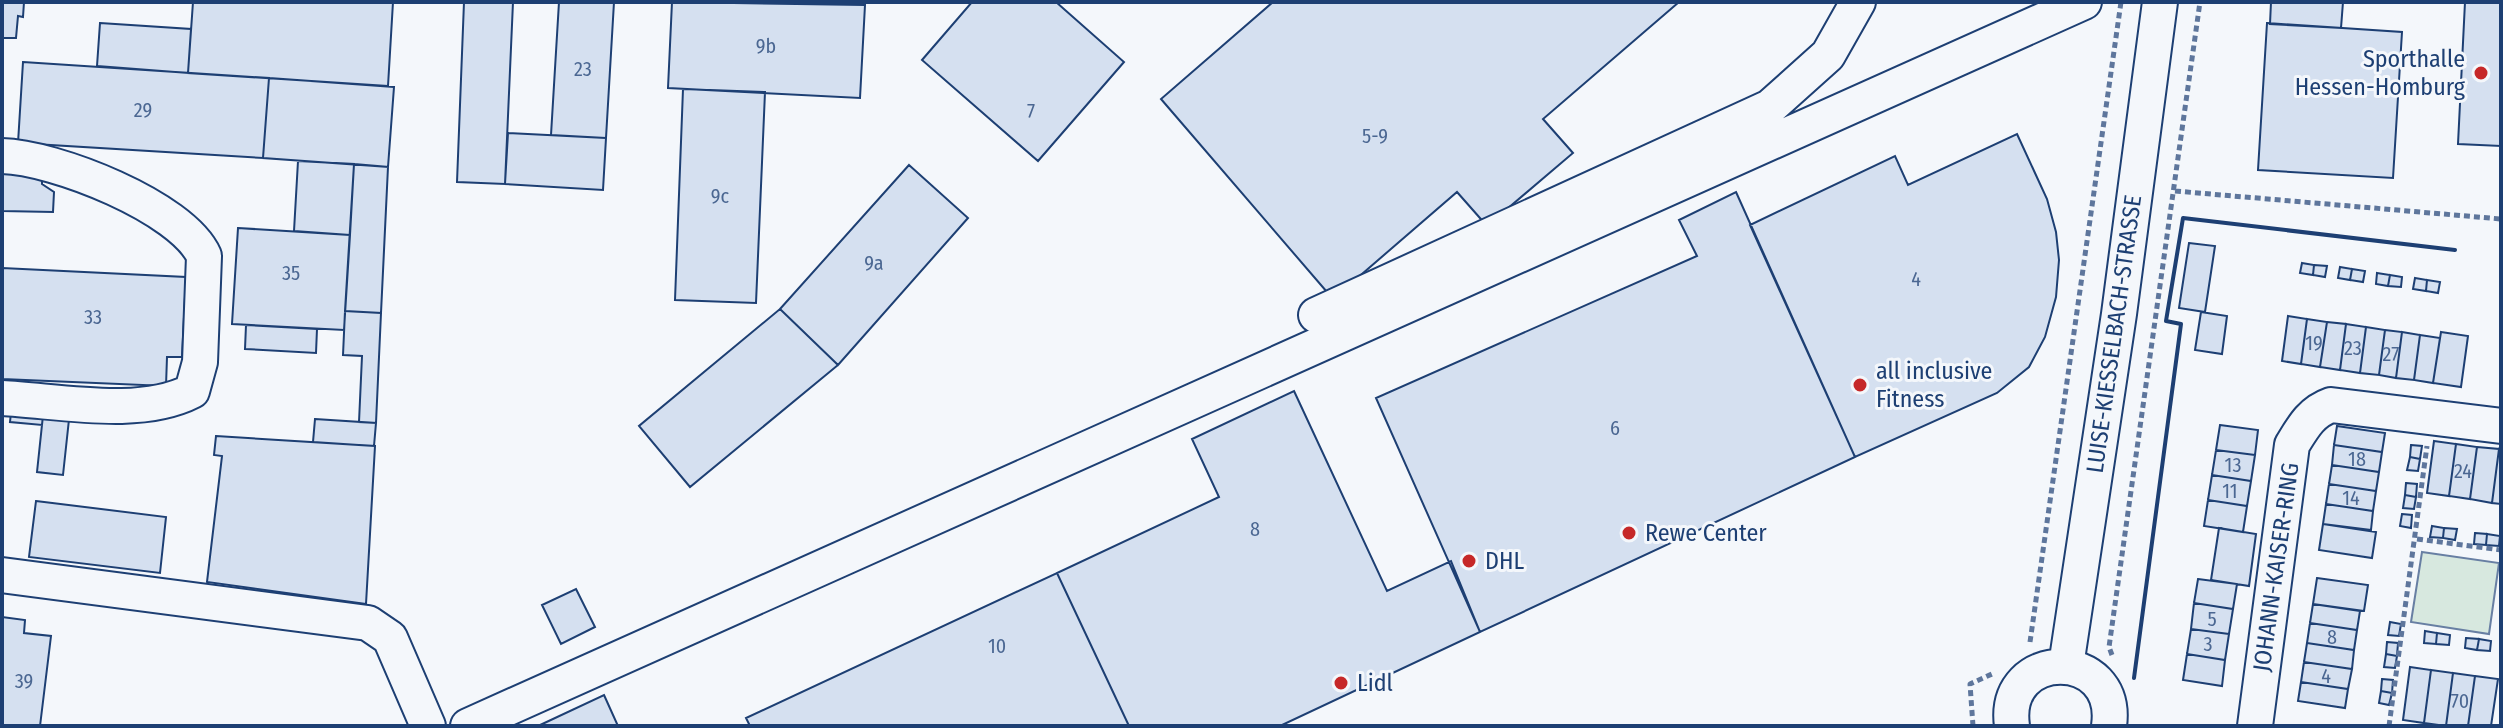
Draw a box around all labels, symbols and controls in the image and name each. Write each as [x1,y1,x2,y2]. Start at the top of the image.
house number: 9b [756,34,776,58]
place label: Sporthalle Hessen-Homburg [2295,45,2466,101]
house number: 23 [574,57,592,81]
marker: Sporthalle Hessen-Homburg [2472,64,2490,82]
house number: 29 [134,98,152,122]
house number: 7 [1027,99,1035,123]
house number: 5-9 [1362,124,1388,148]
house number: 9c [711,184,730,208]
street label: LUISE-KIESSELBACH-STRASSE [2081,193,2147,475]
house number: 9a [864,251,884,275]
house number: 35 [282,261,300,285]
house number: 4 [1911,267,1921,291]
house number: 33 [84,305,102,329]
house number: 19 [2305,331,2323,355]
house number: 23 [2344,336,2362,360]
house number: 27 [2383,342,2399,366]
place label: all inclusive Fitness [1876,357,1992,413]
marker: all inclusive Fitness [1851,376,1869,394]
house number: 6 [1610,416,1620,440]
house number: 18 [2348,447,2366,471]
house number: 13 [2225,453,2241,477]
house number: 24 [2454,459,2472,483]
street label: JOHANN-KAISER-RING [2247,461,2305,673]
house number: 11 [2222,479,2238,503]
house number: 14 [2342,486,2360,510]
house number: 8 [1250,517,1260,541]
place label: Rewe Center [1645,519,1767,547]
marker: Rewe Center [1620,524,1638,542]
place label: DHL [1485,547,1524,575]
marker: DHL [1460,552,1478,570]
house number: 5 [2207,607,2217,631]
house number: 8 [2327,625,2337,649]
house number: 3 [2203,632,2213,656]
house number: 10 [988,634,1006,658]
house number: 4 [2321,664,2331,688]
house number: 39 [15,669,33,693]
place label: Lidl [1357,669,1393,697]
marker: Lidl [1332,674,1350,692]
house number: 70 [2451,689,2469,713]

